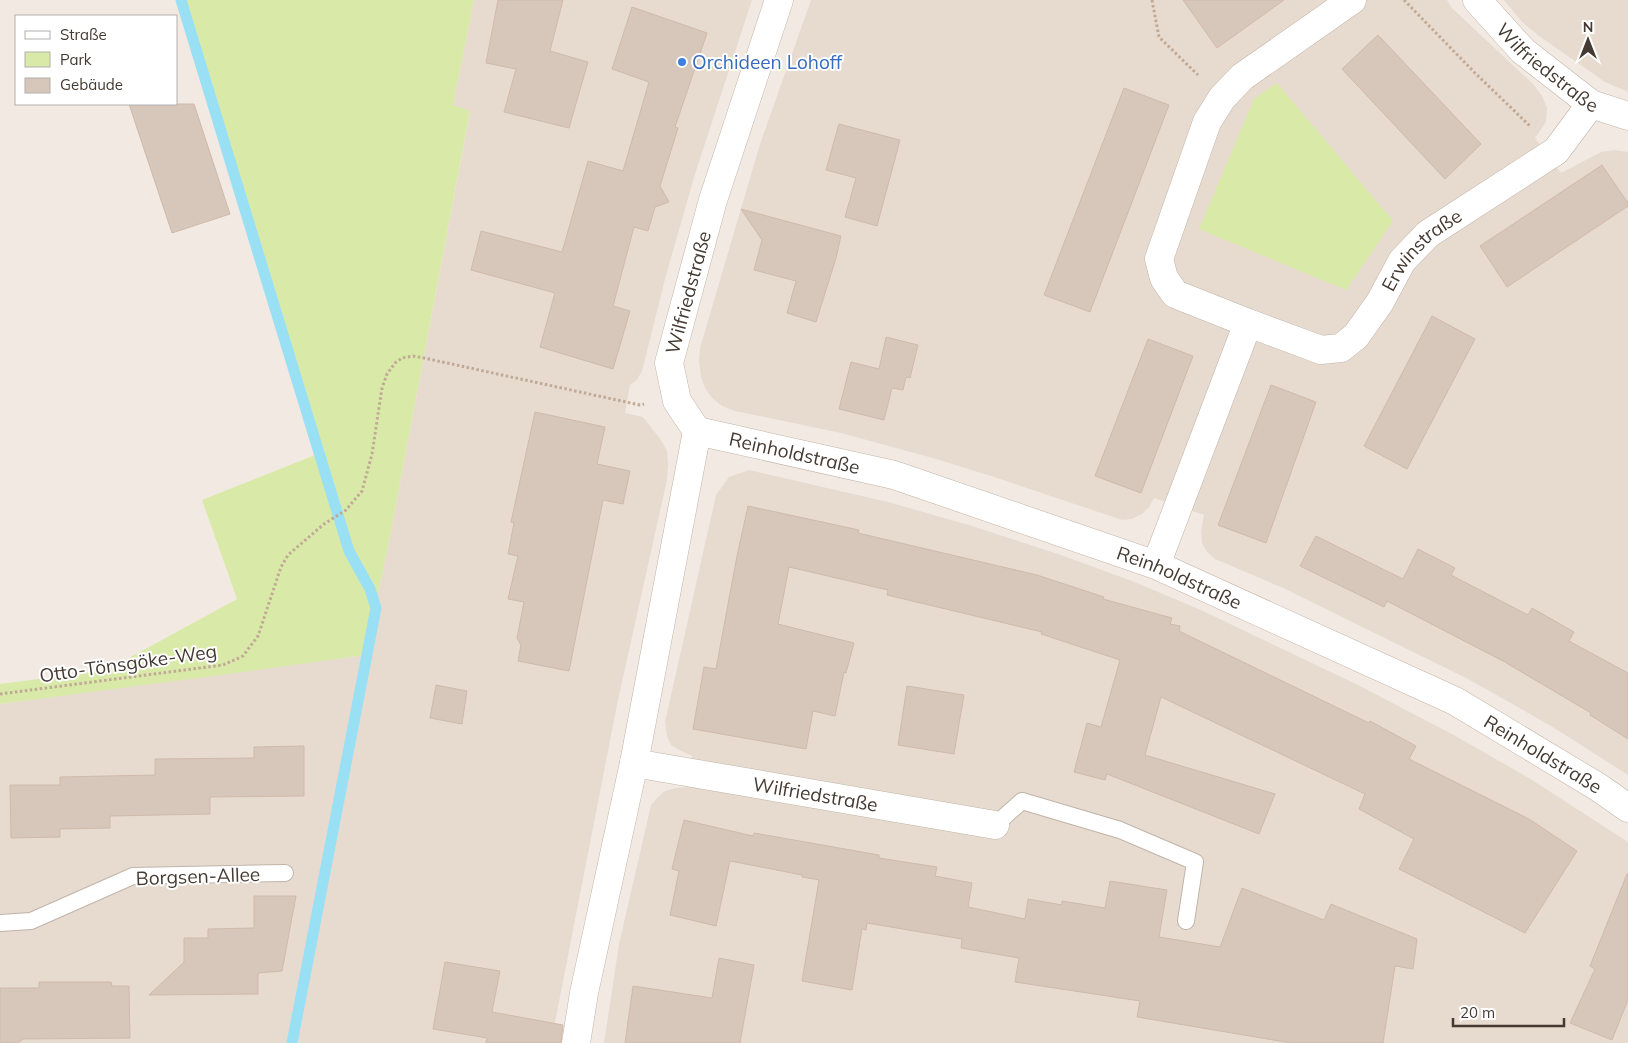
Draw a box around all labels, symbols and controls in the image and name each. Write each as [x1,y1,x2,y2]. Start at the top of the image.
legend [15,15,178,105]
north arrow [1563,15,1613,65]
street label: Wilfriedstraße [1491,18,1601,117]
text: N [1583,18,1593,36]
text: Straße [60,25,107,44]
text: Park [60,50,92,69]
place label: Orchideen Lohoff [692,50,843,74]
marker: Orchideen Lohoff [676,56,688,68]
text: Gebäude [60,75,123,94]
street label: Erwinstraße [1376,203,1466,295]
street label: Wilfriedstraße [660,228,716,357]
street label: Reinholdstraße [727,427,862,479]
street label: Reinholdstraße [1114,540,1246,614]
street label: Otto-Tönsgöke-Weg [38,639,218,687]
street label: Reinholdstraße [1480,709,1606,799]
street label: Wilfriedstraße [751,772,880,817]
street label: Borgsen-Allee [135,862,261,890]
scale bar [1453,996,1564,1028]
text: 20 m [1460,1003,1495,1022]

